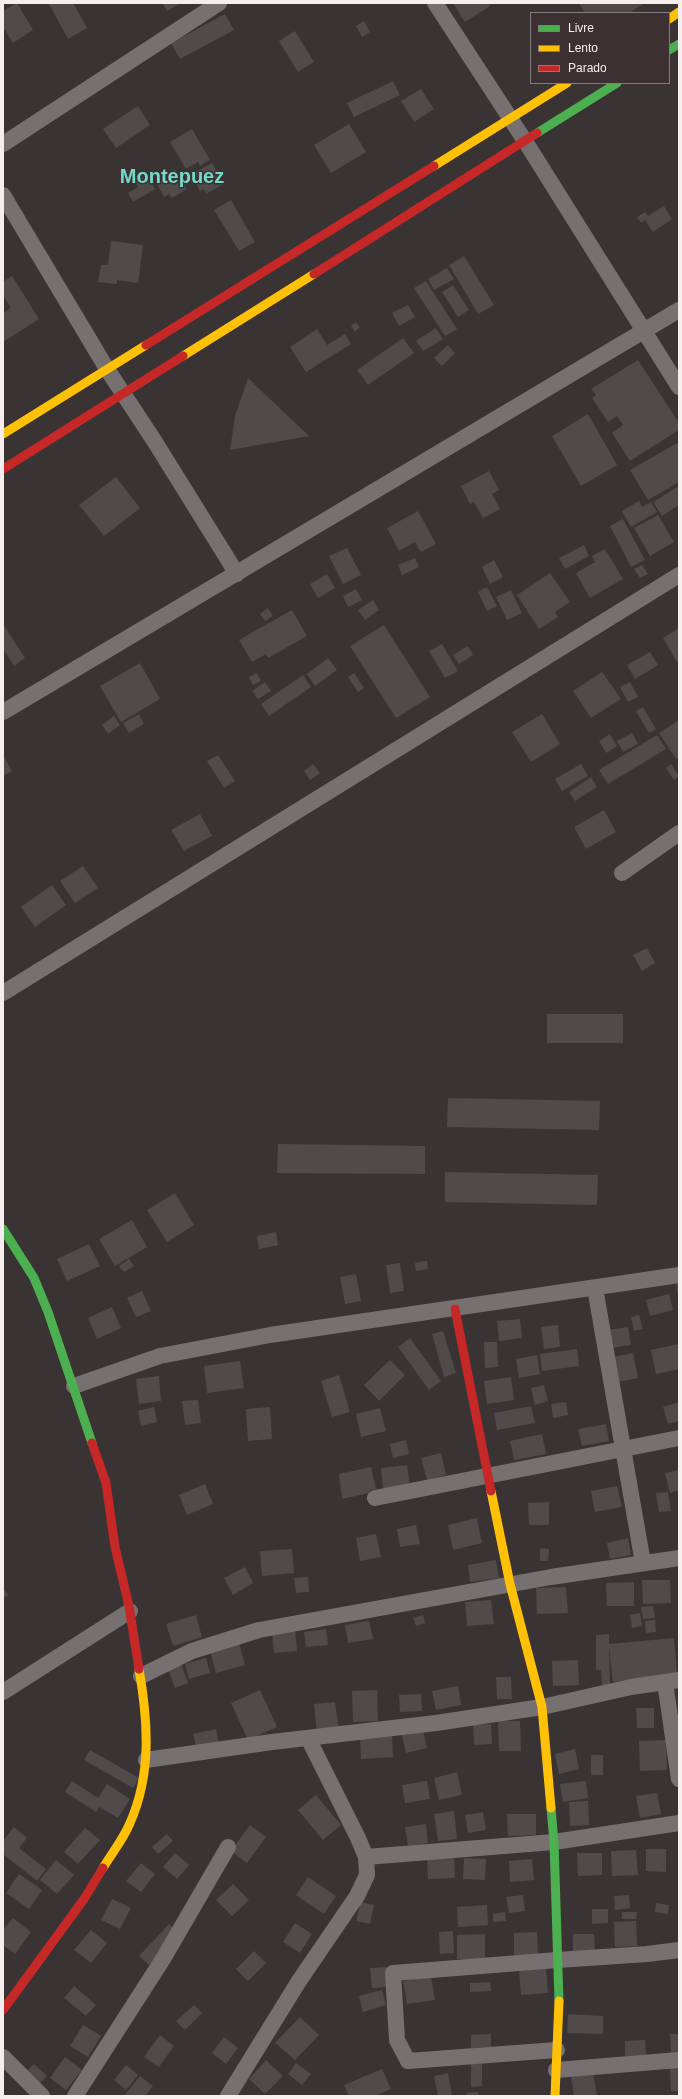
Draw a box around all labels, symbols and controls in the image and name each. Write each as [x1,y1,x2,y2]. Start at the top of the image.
legend [530,12,670,84]
text: Livre [568,21,594,35]
text: Lento [568,41,598,55]
text: Parado [568,61,607,75]
district label: Montepuez [120,165,224,189]

